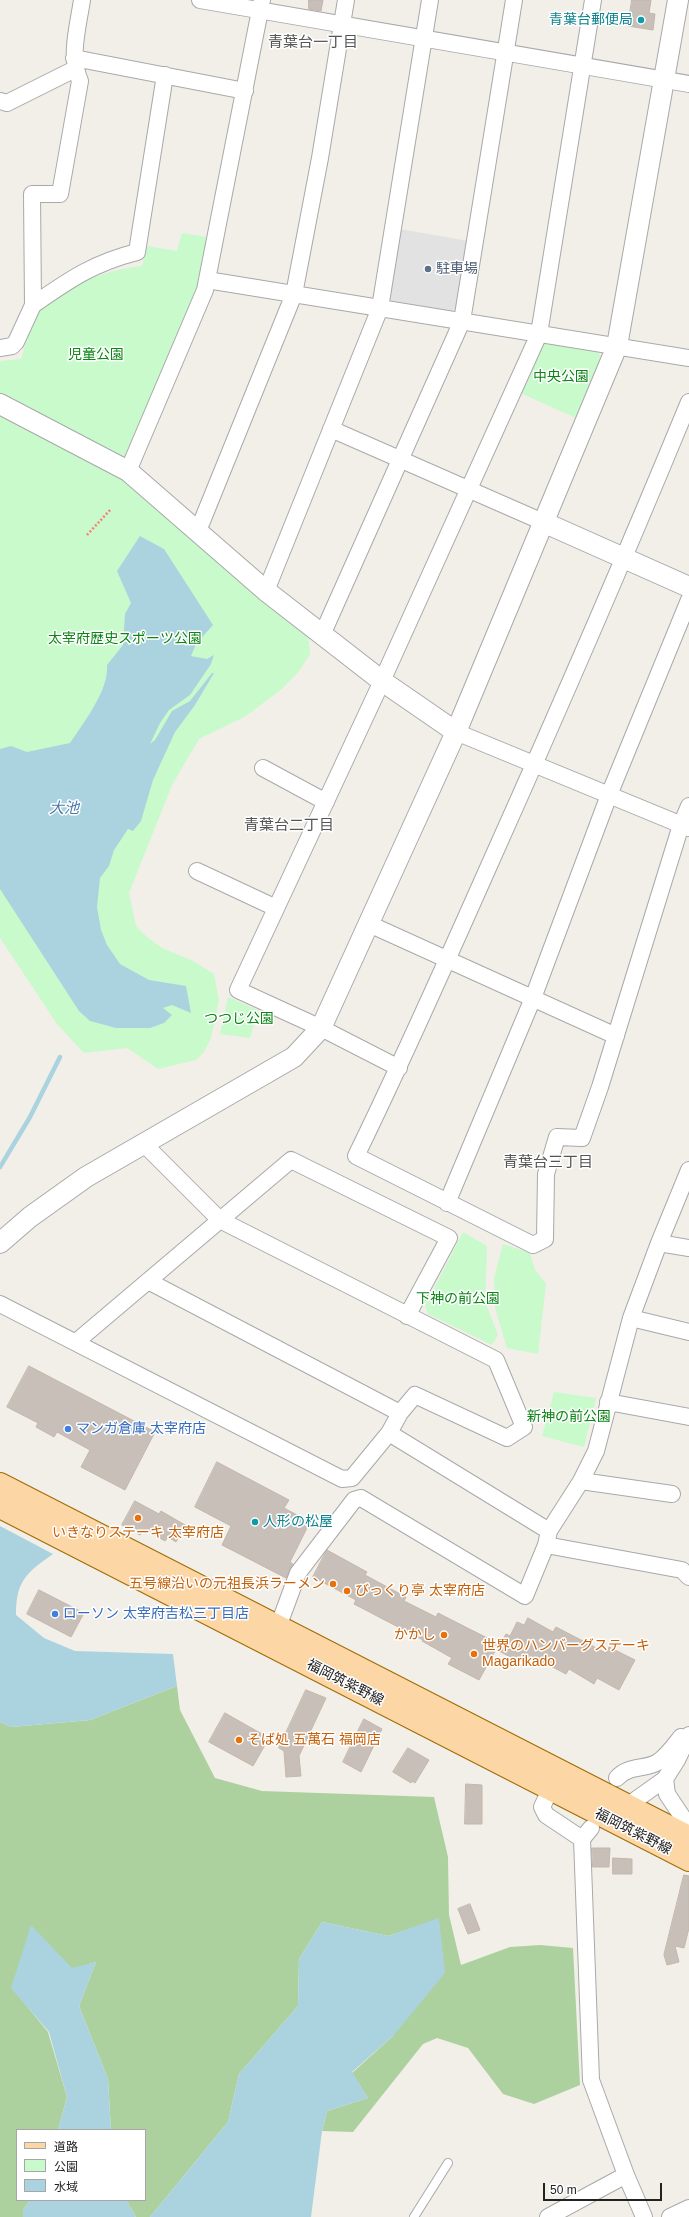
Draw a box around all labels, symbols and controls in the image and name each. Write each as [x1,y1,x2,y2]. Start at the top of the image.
place label: 青葉台郵便局 [549,12,633,28]
marker: 青葉台郵便局 [636,15,646,25]
district label: 青葉台一丁目 [268,34,358,52]
place label: 駐車場 [436,261,478,277]
marker: 駐車場 [423,264,433,274]
park label: 児童公園 [68,347,124,363]
park label: 中央公園 [533,369,589,385]
park label: 太宰府歴史スポーツ公園 [48,631,202,647]
water label: 大池 [49,800,79,818]
district label: 青葉台二丁目 [244,817,334,835]
park label: つつじ公園 [204,1011,274,1027]
district label: 青葉台三丁目 [503,1154,593,1172]
park label: 下神の前公園 [416,1291,500,1307]
park label: 新神の前公園 [527,1409,611,1425]
place label: マンガ倉庫 太宰府店 [76,1421,206,1437]
marker: マンガ倉庫 太宰府店 [63,1424,73,1434]
marker: いきなりステーキ 太宰府店 [133,1513,143,1523]
place label: 人形の松屋 [263,1514,333,1530]
marker: 人形の松屋 [250,1517,260,1527]
place label: いきなりステーキ 太宰府店 [52,1525,224,1541]
place label: 五号線沿いの元祖長浜ラーメン [129,1576,325,1592]
marker: 五号線沿いの元祖長浜ラーメン [328,1579,338,1589]
place label: びっくり亭 太宰府店 [355,1583,485,1599]
marker: びっくり亭 太宰府店 [342,1586,352,1596]
place label: ローソン 太宰府吉松三丁目店 [63,1606,249,1622]
marker: ローソン 太宰府吉松三丁目店 [50,1609,60,1619]
place label: かかし [394,1627,436,1643]
marker: かかし [439,1630,449,1640]
place label: 世界のハンバーグステーキ Magarikado [482,1638,650,1670]
marker: 世界のハンバーグステーキ Magarikado [469,1649,479,1659]
street label: 福岡筑紫野線 [304,1656,386,1710]
place label: そば処 五萬石 福岡店 [247,1732,381,1748]
marker: そば処 五萬石 福岡店 [234,1735,244,1745]
street label: 福岡筑紫野線 [592,1805,674,1859]
legend [16,2129,146,2201]
text: 道路 [54,2140,78,2154]
text: 公園 [54,2160,78,2174]
scale bar [545,2175,664,2201]
text: 水域 [54,2180,78,2194]
text: 50 m [550,2183,577,2197]

